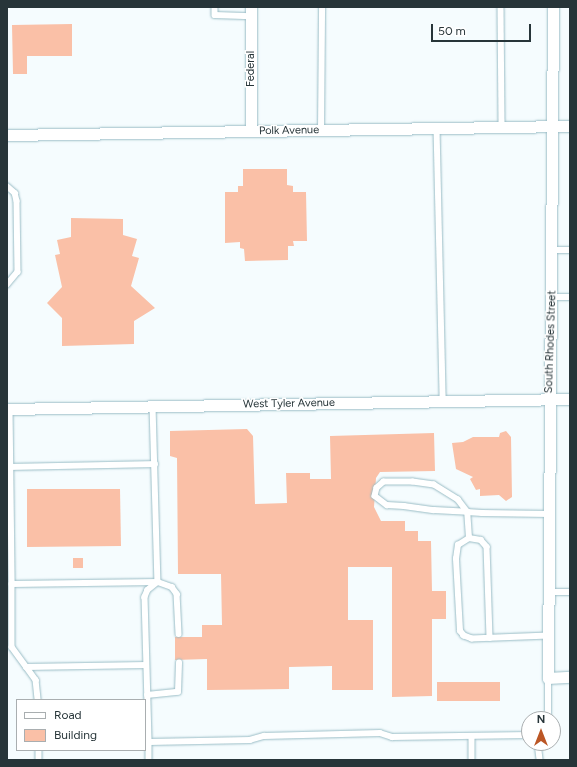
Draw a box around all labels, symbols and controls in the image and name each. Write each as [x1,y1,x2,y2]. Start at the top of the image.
scale bar [433,16,533,42]
text: 50 m [438,24,466,38]
street label: Federal [244,51,258,87]
street label: Polk Avenue [259,124,319,138]
street label: South Rhodes Street [543,290,559,394]
street label: West Tyler Avenue [243,397,335,411]
legend [16,699,146,751]
text: Road [54,708,82,722]
north arrow [521,711,561,751]
text: N [537,713,545,726]
text: Building [54,728,97,742]

